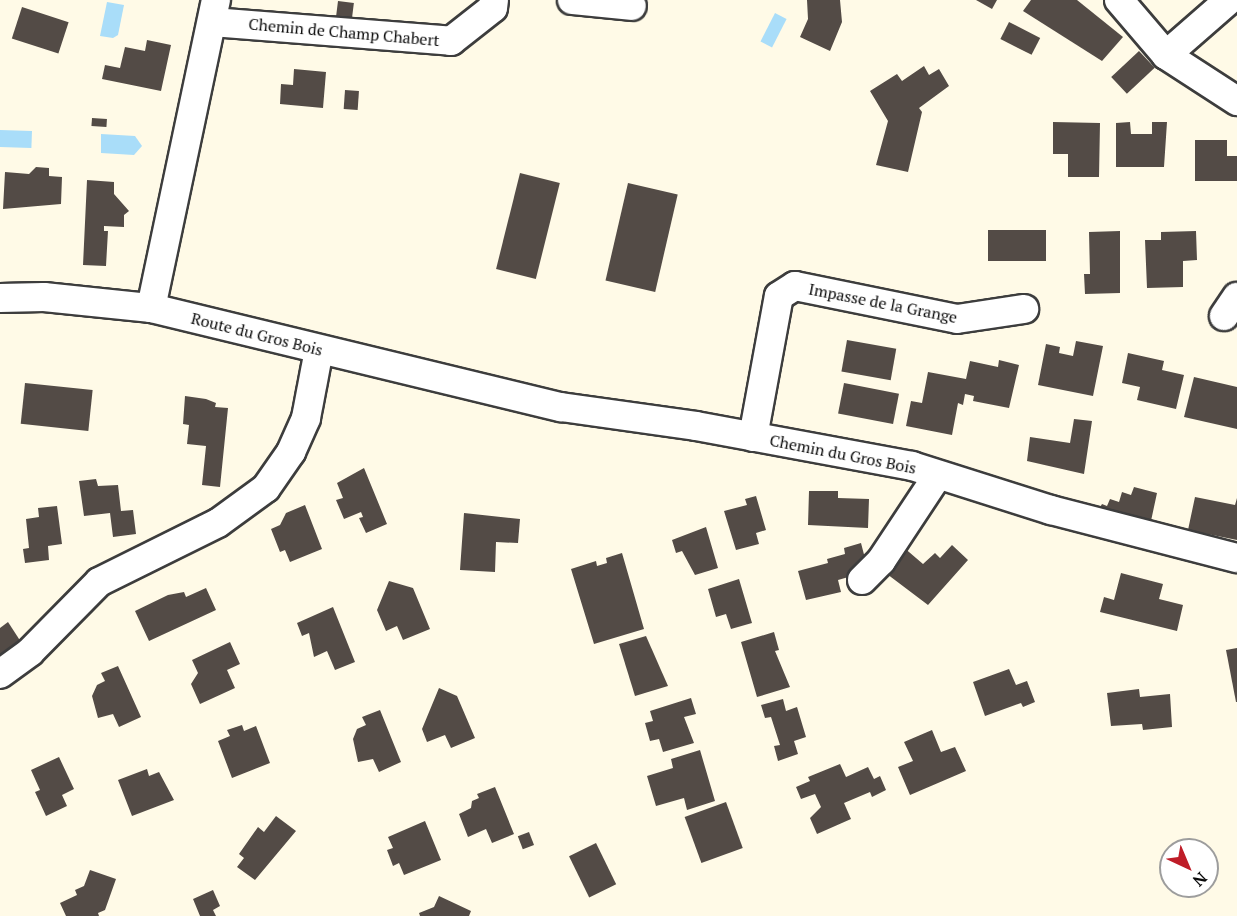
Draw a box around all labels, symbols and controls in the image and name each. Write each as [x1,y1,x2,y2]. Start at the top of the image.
street label: Chemin de Champ Chabert [248,14,440,50]
street label: Impasse de la Grange [807,279,959,327]
street label: Route du Gros Bois [189,308,325,360]
street label: Chemin du Gros Bois [768,430,918,478]
north arrow [1159,838,1219,898]
text: N [1188,867,1212,892]

